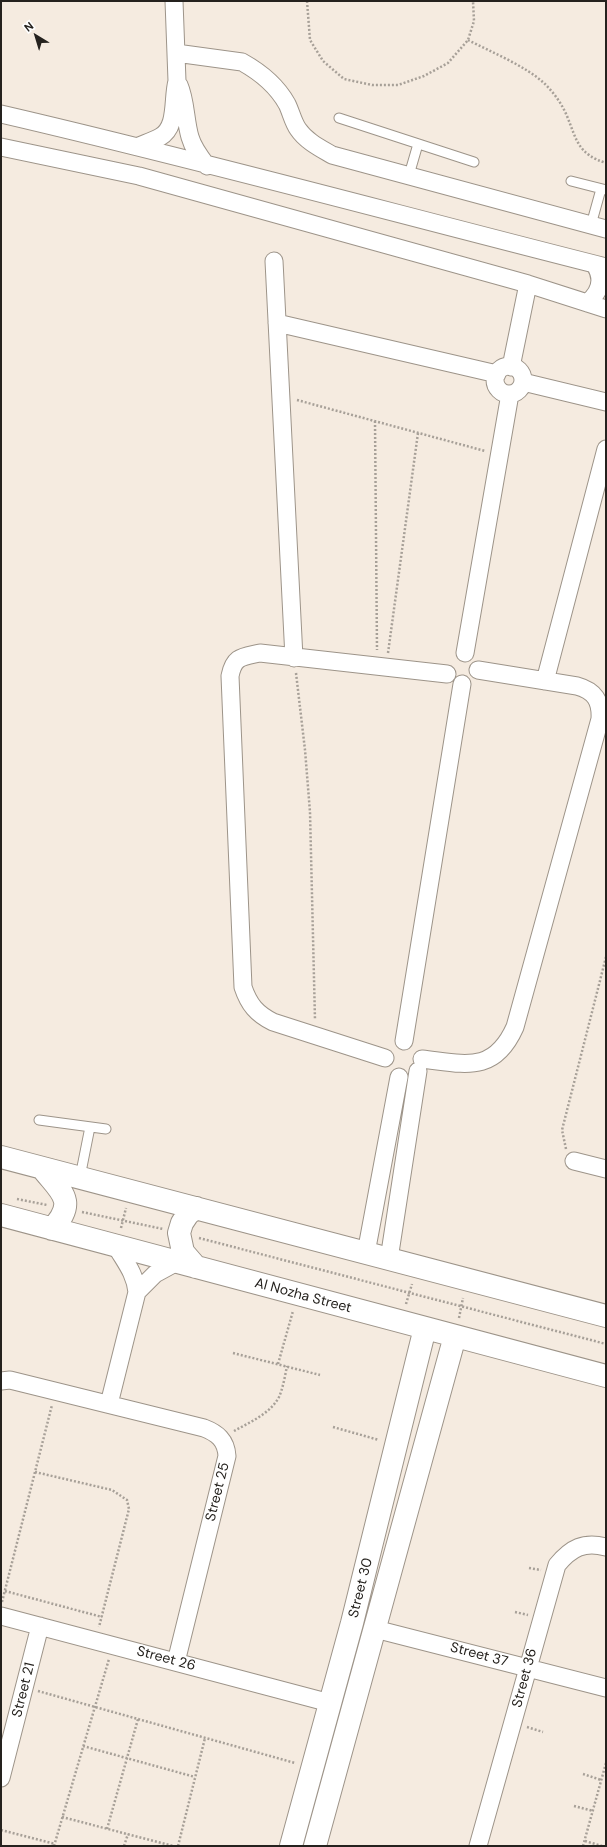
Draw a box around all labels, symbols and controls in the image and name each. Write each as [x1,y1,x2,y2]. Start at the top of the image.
north arrow [16,16,56,56]
text: N [21,19,36,35]
street label: Al Nozha Street [253,1275,353,1317]
street label: Street 25 [203,1461,233,1523]
street label: Street 30 [345,1556,377,1620]
street label: Street 37 [448,1639,510,1671]
street label: Street 26 [135,1643,197,1675]
street label: Street 36 [509,1647,541,1709]
street label: Street 21 [9,1661,39,1719]

